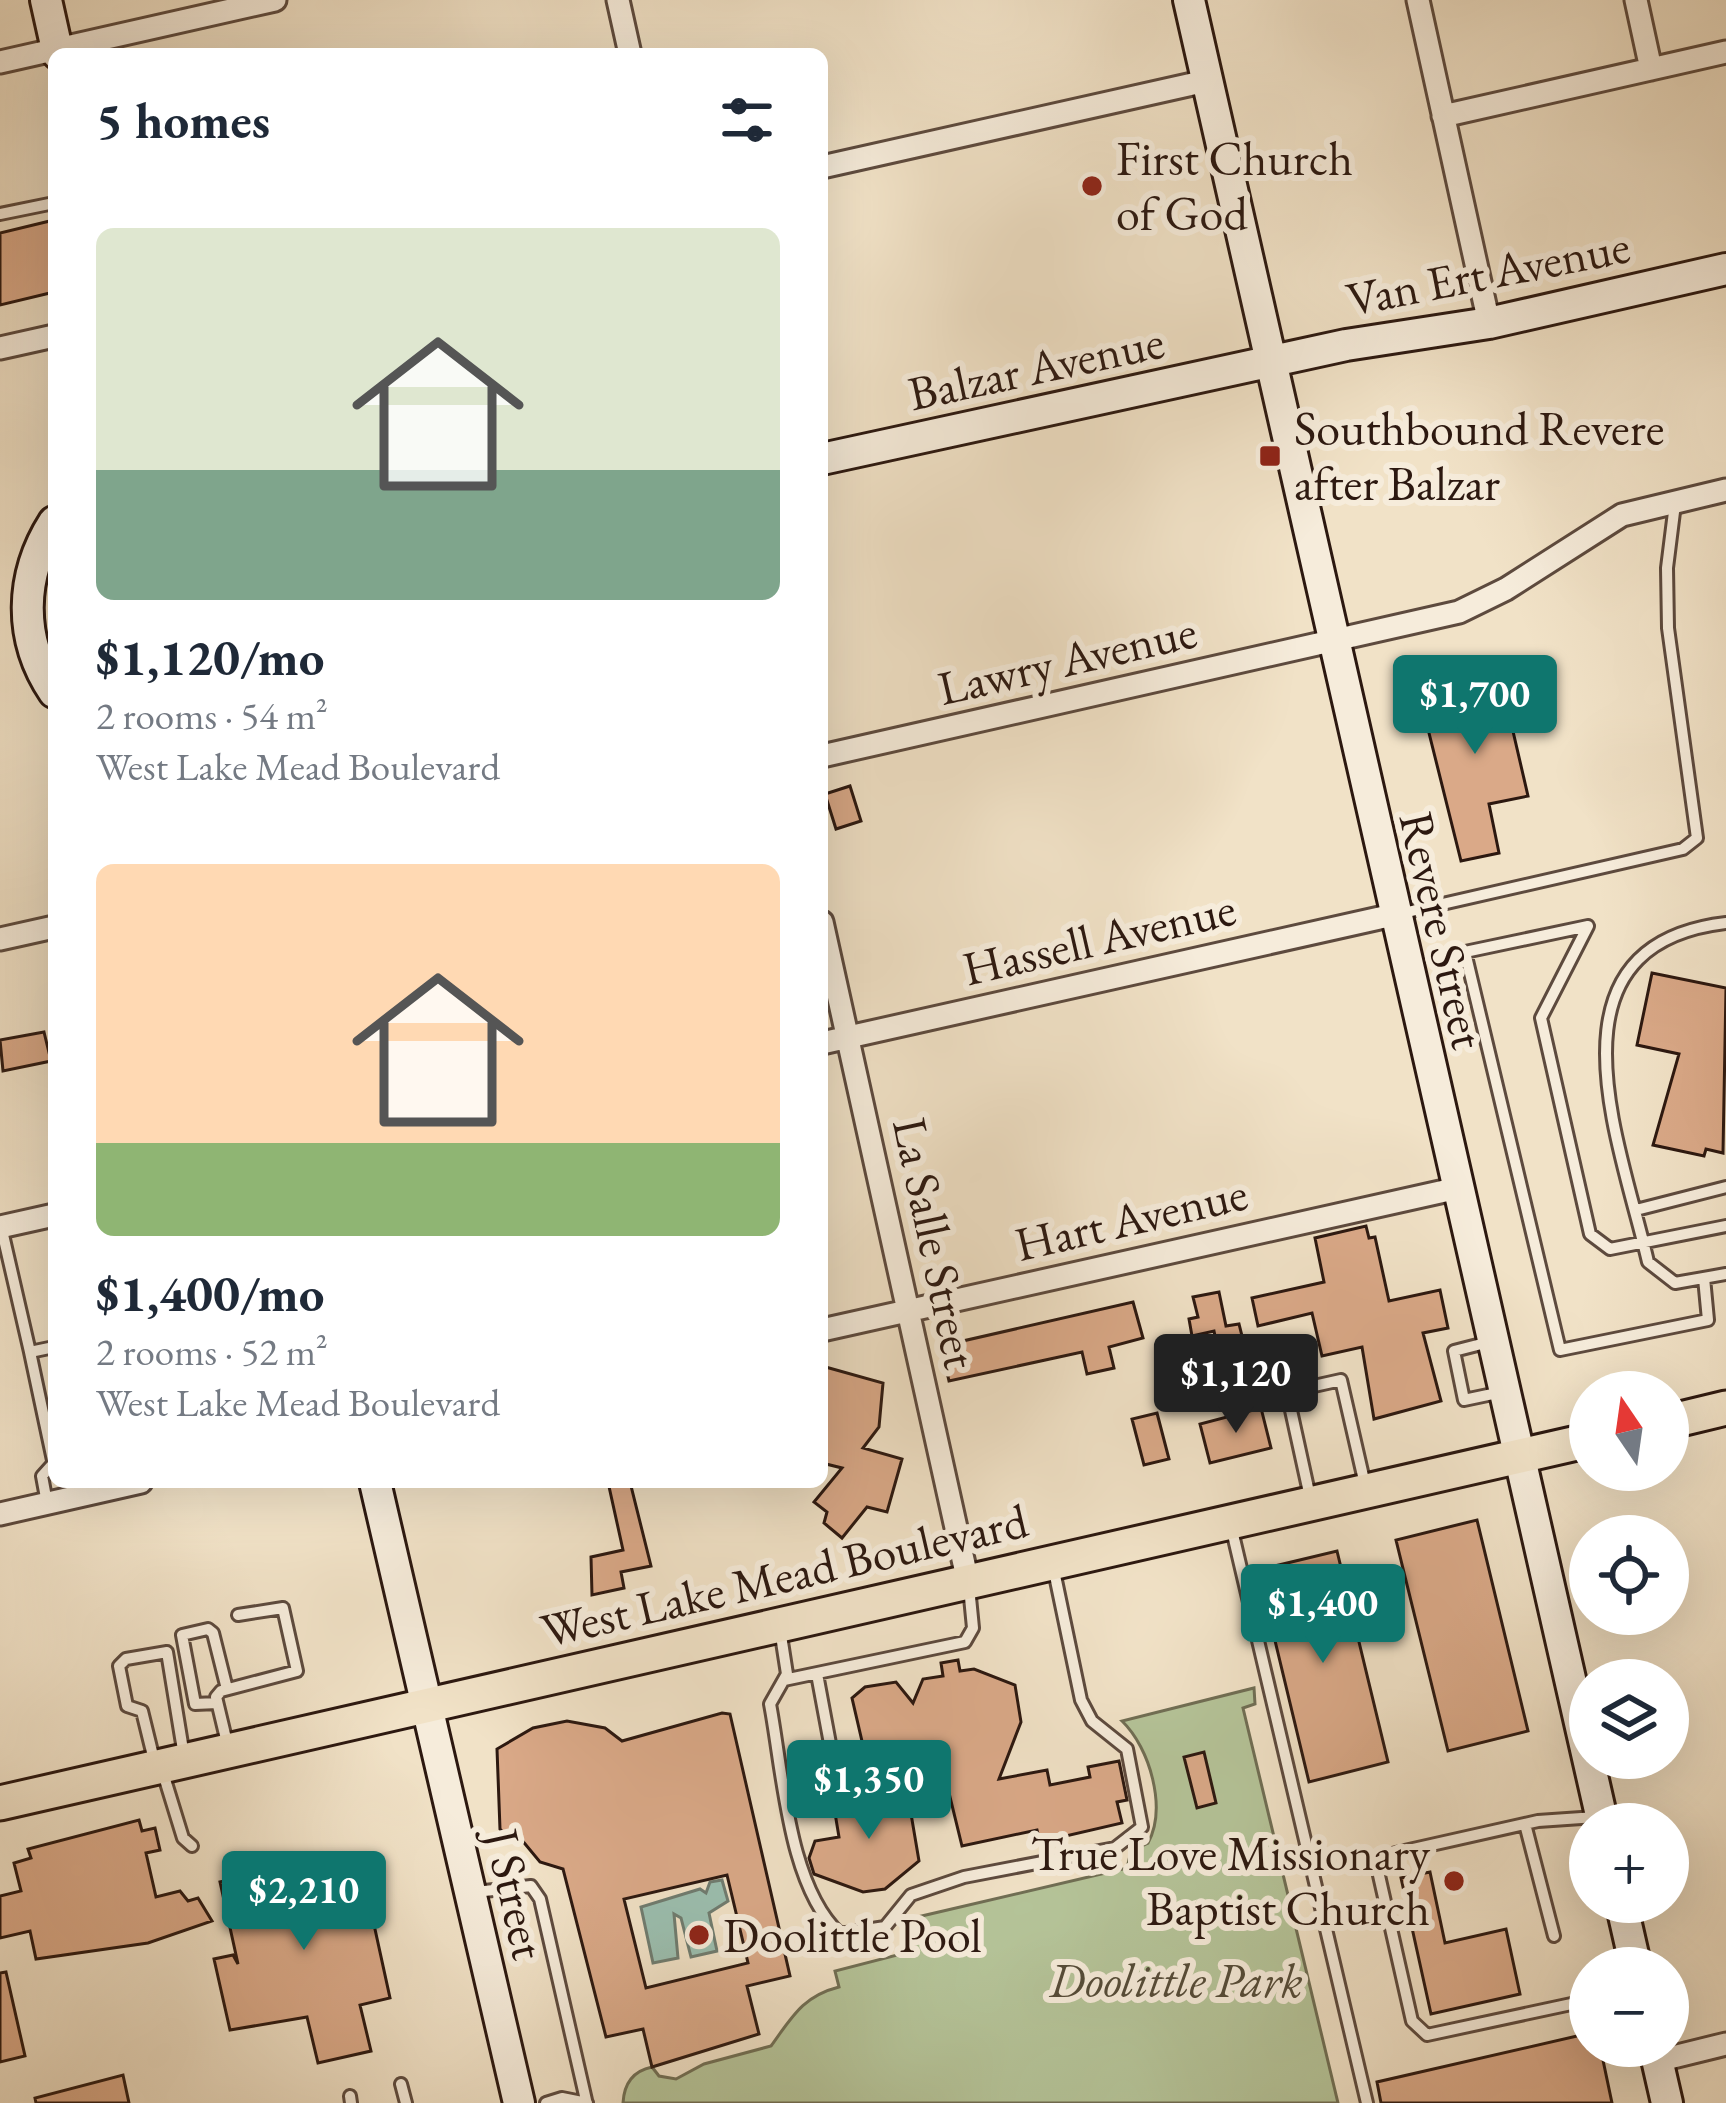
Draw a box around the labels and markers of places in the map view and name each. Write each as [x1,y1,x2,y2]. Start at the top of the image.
place label: First Church of God [1116,127,1353,244]
marker: First Church of God [1079,173,1105,199]
place label: Southbound Revere after Balzar [1294,397,1664,514]
marker: Southbound Revere after Balzar [1257,443,1283,469]
pin: $1,700 [1377,655,1573,757]
pin: $1,120 [1138,1334,1334,1436]
pin: $1,400 [1225,1564,1421,1666]
pin: $1,350 [771,1740,967,1842]
place label: True Love Missionary Baptist Church [1031,1822,1431,1939]
pin: $2,210 [206,1851,402,1953]
marker: True Love Missionary Baptist Church [1441,1868,1467,1894]
place label: Doolittle Pool [723,1904,982,1966]
marker: Doolittle Pool [686,1922,712,1948]

